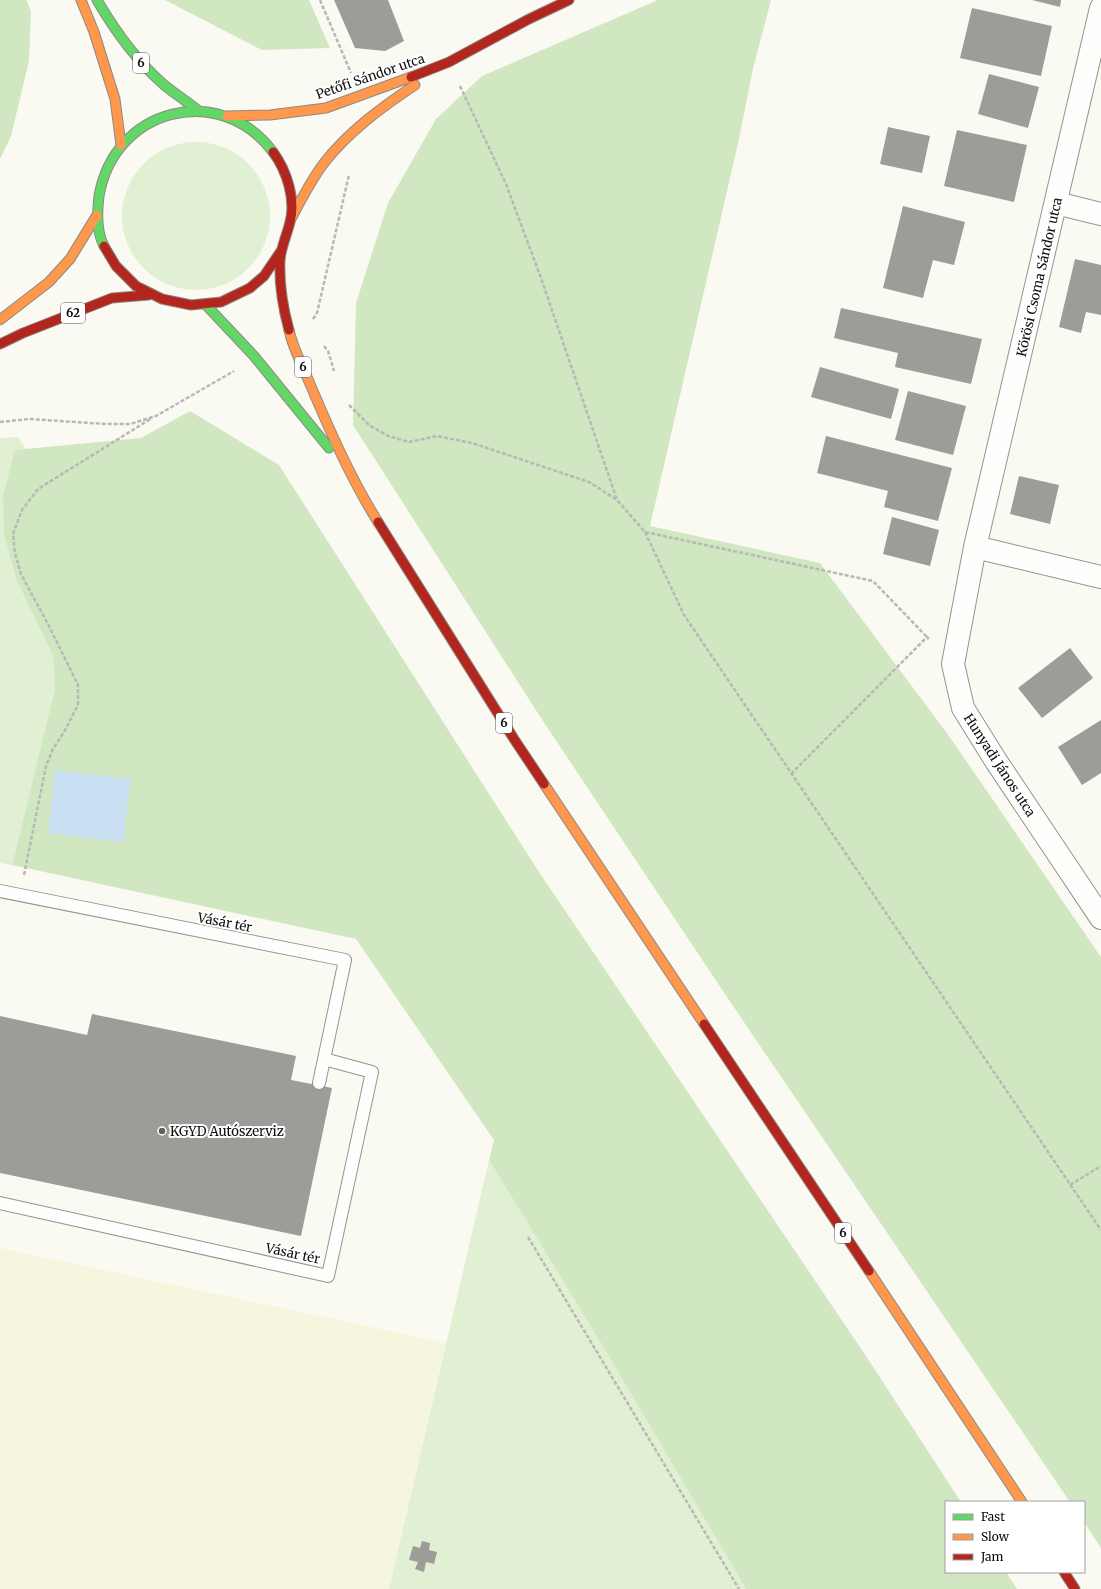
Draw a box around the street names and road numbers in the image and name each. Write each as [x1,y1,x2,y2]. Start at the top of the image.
street label: Petőfi Sándor utca [314,50,427,103]
road number: 6 [133,53,149,73]
street label: Körösi Csoma Sándor utca [1013,196,1066,358]
road number: 62 [61,303,85,323]
road number: 6 [295,357,311,377]
street label: Hunyadi János utca [960,710,1039,820]
road number: 6 [496,713,512,733]
street label: Vásár tér [195,909,254,936]
road number: 6 [835,1223,851,1243]
street label: Vásár tér [263,1239,322,1268]

